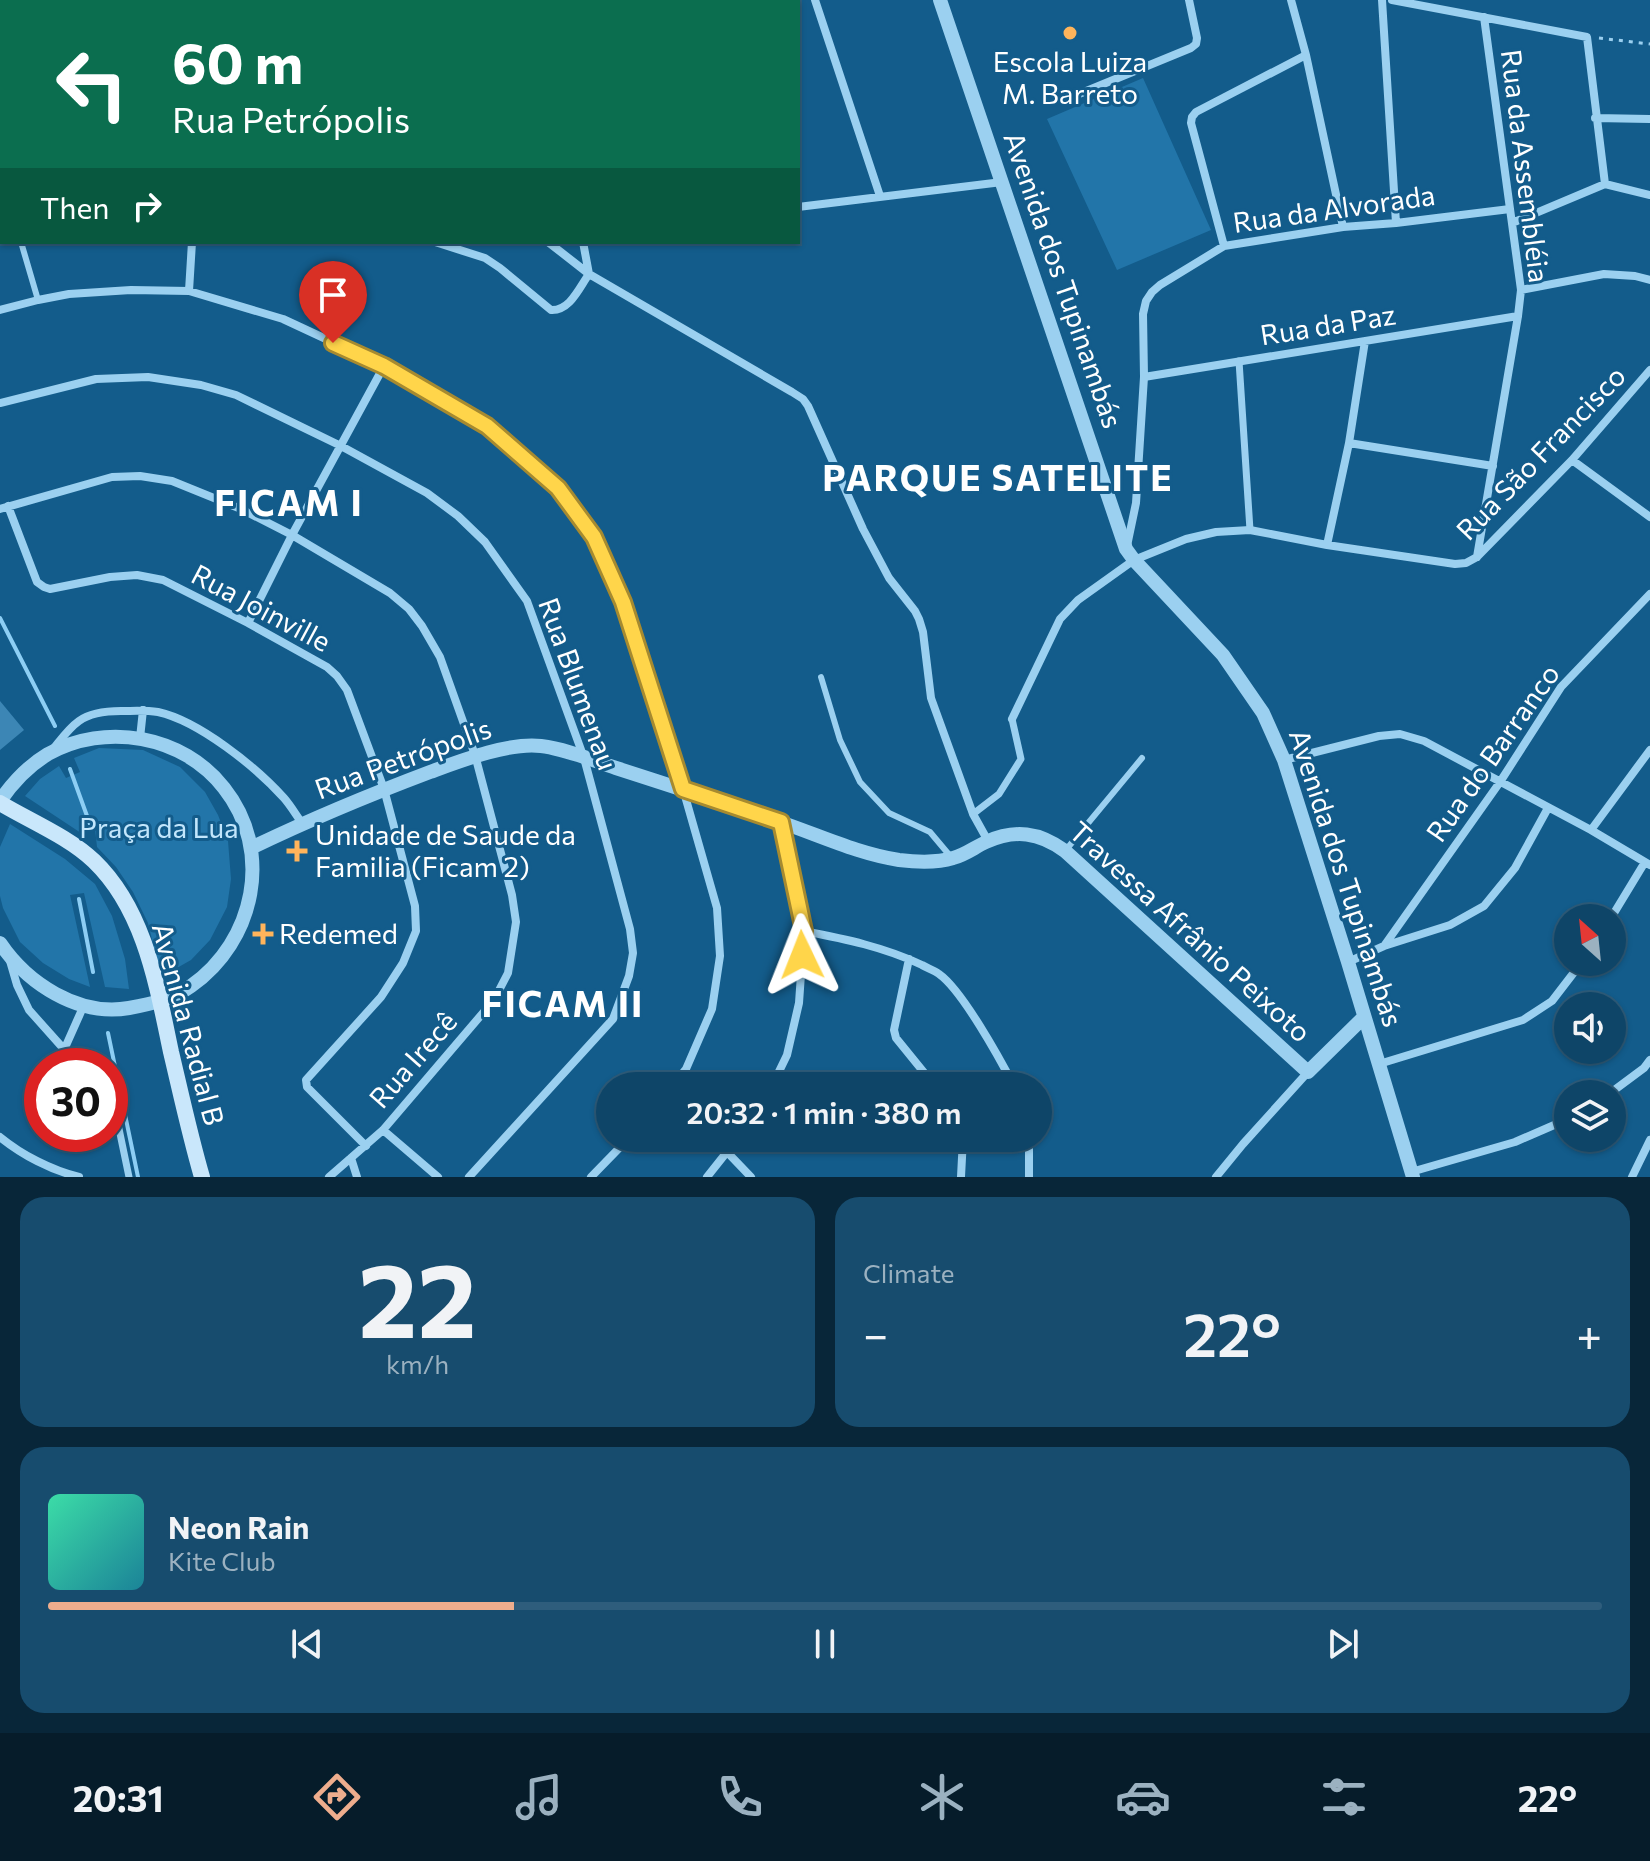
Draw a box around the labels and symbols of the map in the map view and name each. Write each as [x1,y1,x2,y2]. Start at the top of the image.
marker: Escola Luiza M. Barreto [1061,24,1079,42]
place label: Escola Luiza M. Barreto [993,44,1147,110]
street label: Rua da Assembléia [1495,47,1557,284]
street label: Avenida dos Tupinambás [997,127,1131,432]
street label: Rua da Alvorada [1231,177,1437,239]
pin [299,261,367,343]
street label: Rua da Paz [1258,297,1398,351]
street label: Rua São Francisco [1449,358,1632,546]
district label: PARQUE SATELITE [822,454,1174,498]
district label: FICAM I [214,479,364,523]
street label: Rua Joinville [186,556,337,658]
street label: Rua Blumenau [532,593,626,774]
street label: Rua do Barranco [1418,657,1566,848]
street label: Rua Petrópolis [310,710,495,806]
street label: Avenida dos Tupinambás [1283,725,1411,1031]
park label: Praça da Lua [79,810,239,844]
street label: Travessa Afrânio Peixoto [1063,814,1318,1049]
place label: Unidade de Saude da Familia (Ficam 2) [315,817,576,883]
marker: Unidade de Saude da Familia (Ficam 2) [286,840,308,862]
north arrow [1554,904,1626,976]
position arrow [760,913,844,997]
place label: Redemed [279,916,398,950]
street label: Avenida Radial B [146,919,232,1129]
marker: Redemed [254,925,272,943]
district label: FICAM II [482,980,644,1024]
street label: Rua Irecê [361,1004,463,1114]
speed limit sign: 30 [24,1048,128,1152]

